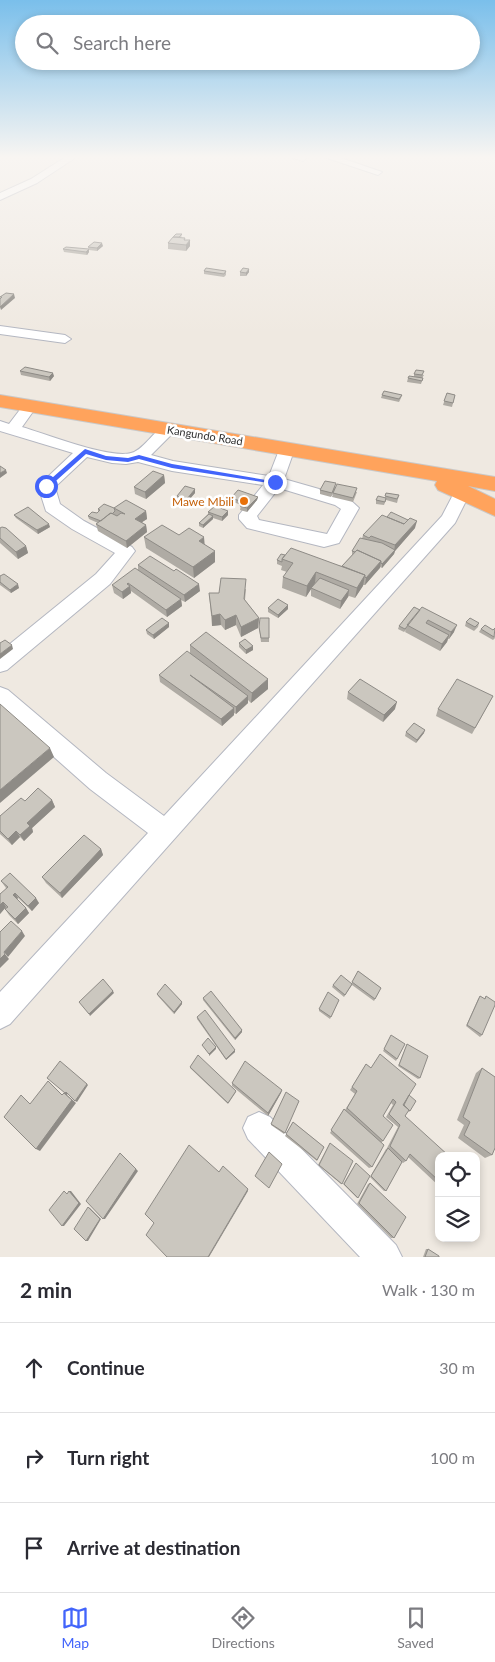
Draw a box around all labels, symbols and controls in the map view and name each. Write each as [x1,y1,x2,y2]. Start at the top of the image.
search box [15,15,480,70]
icon: search [33,29,61,57]
text: Search here [73,31,171,54]
street label: Kangundo Road [166,423,244,447]
route end [264,471,287,494]
route start [35,475,58,498]
place label: Mawe Mbili [172,494,234,509]
marker: Mawe Mbili [238,495,250,507]
map controls [435,1152,480,1242]
button: locate [435,1152,480,1197]
button: layers [435,1197,480,1242]
text: 2 min [20,1277,72,1302]
text: Walk · 130 m [382,1280,475,1299]
icon: ahead [20,1354,48,1382]
text: Continue [67,1356,145,1379]
text: 30 m [439,1358,475,1377]
icon: right [20,1444,48,1472]
text: Turn right [67,1446,149,1469]
text: 100 m [430,1448,475,1467]
icon: arrive [20,1534,48,1562]
text: Arrive at destination [67,1536,240,1559]
tab: Map [61,1604,89,1651]
tab: Directions [212,1604,275,1651]
tab: Saved [397,1604,434,1651]

